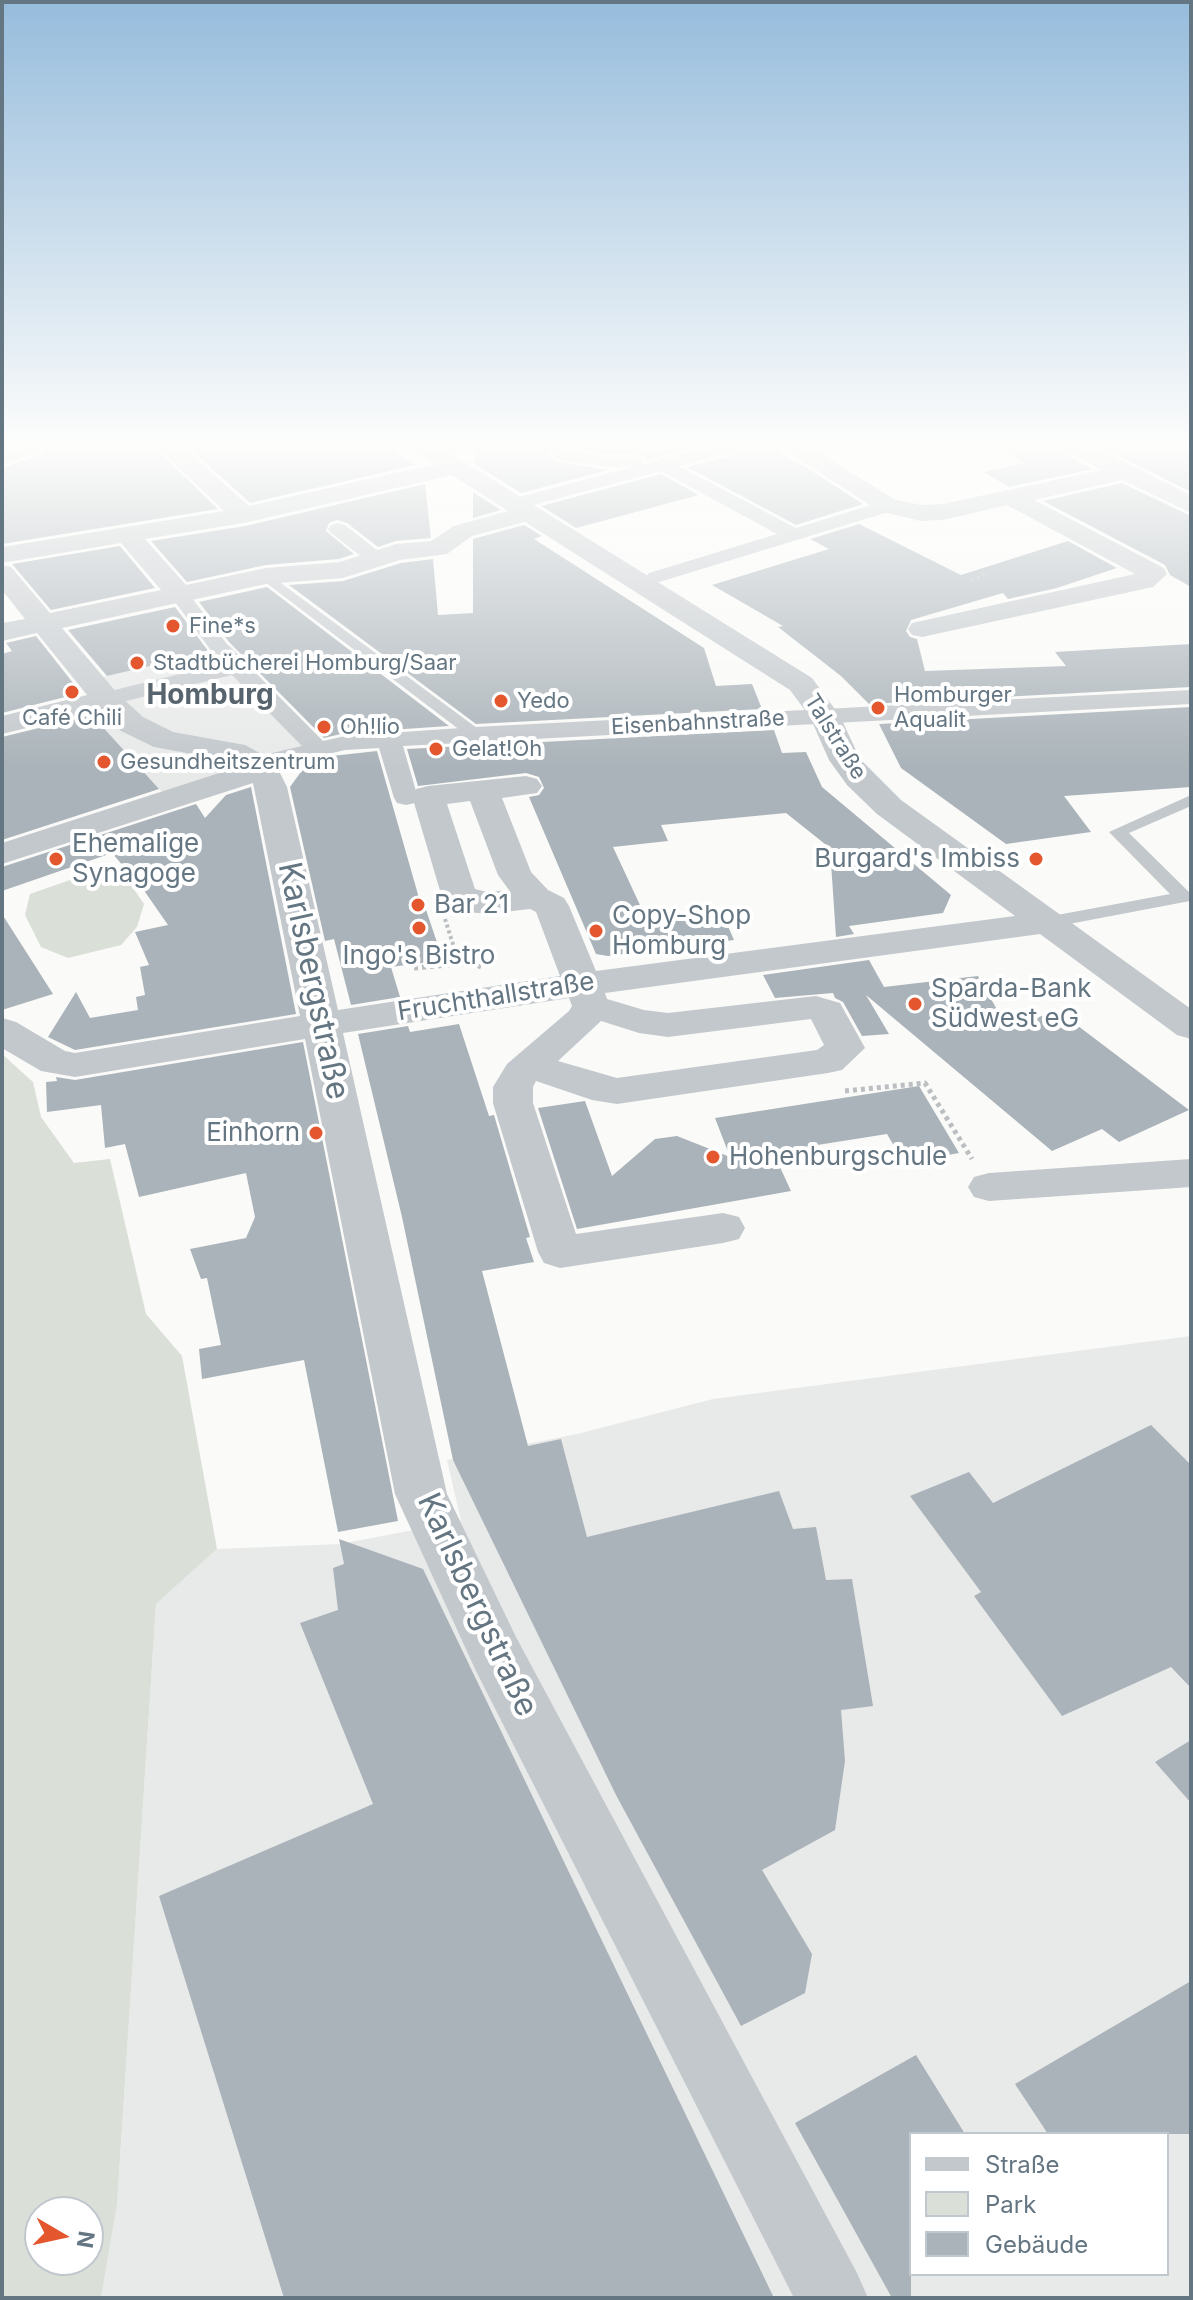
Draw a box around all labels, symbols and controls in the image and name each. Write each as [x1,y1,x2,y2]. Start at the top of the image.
place label: Fine*s [189,613,256,639]
marker: Fine*s [164,617,182,635]
place label: Stadtbücherei Homburg/Saar [153,650,457,676]
marker: Stadtbücherei Homburg/Saar [128,654,146,672]
district label: Homburg [146,679,274,713]
place label: Homburger Aqualit [894,682,1012,734]
marker: Café Chili [63,683,81,701]
place label: Yedo [517,688,570,714]
street label: Talstraße [798,689,872,785]
marker: Yedo [492,692,510,710]
marker: Homburger Aqualit [869,699,887,717]
place label: Café Chili [22,705,122,731]
street label: Eisenbahnstraße [610,705,786,741]
place label: Oh!lio [340,714,400,740]
marker: Oh!lio [315,718,333,736]
place label: Gelat!Oh [452,736,542,762]
marker: Gelat!Oh [427,740,445,758]
place label: Gesundheitszentrum [120,749,335,775]
marker: Gesundheitszentrum [95,753,113,771]
place label: Ehemalige Synagoge [72,828,199,890]
place label: Burgard's Imbiss [814,843,1020,875]
marker: Ehemalige Synagoge [47,850,65,868]
marker: Burgard's Imbiss [1027,850,1045,868]
street label: Karlsbergstraße [269,859,357,1103]
place label: Bar 21 [434,889,509,921]
marker: Bar 21 [409,896,427,914]
place label: Copy-Shop Homburg [612,900,751,962]
marker: Ingo's Bistro [410,919,428,937]
marker: Copy-Shop Homburg [587,922,605,940]
place label: Ingo's Bistro [343,940,495,972]
street label: Fruchthallstraße [395,966,597,1028]
place label: Sparda-Bank Südwest eG [931,973,1092,1034]
marker: Sparda-Bank Südwest eG [906,995,924,1013]
place label: Einhorn [206,1117,300,1149]
marker: Einhorn [307,1124,325,1142]
place label: Hohenburgschule [729,1141,947,1173]
marker: Hohenburgschule [704,1148,722,1166]
street label: Karlsbergstraße [409,1487,545,1723]
legend [909,2132,1169,2276]
text: Straße [985,2150,1060,2179]
text: Park [985,2190,1036,2219]
north arrow [24,2196,104,2276]
text: N [72,2229,100,2250]
text: Gebäude [985,2230,1088,2259]

